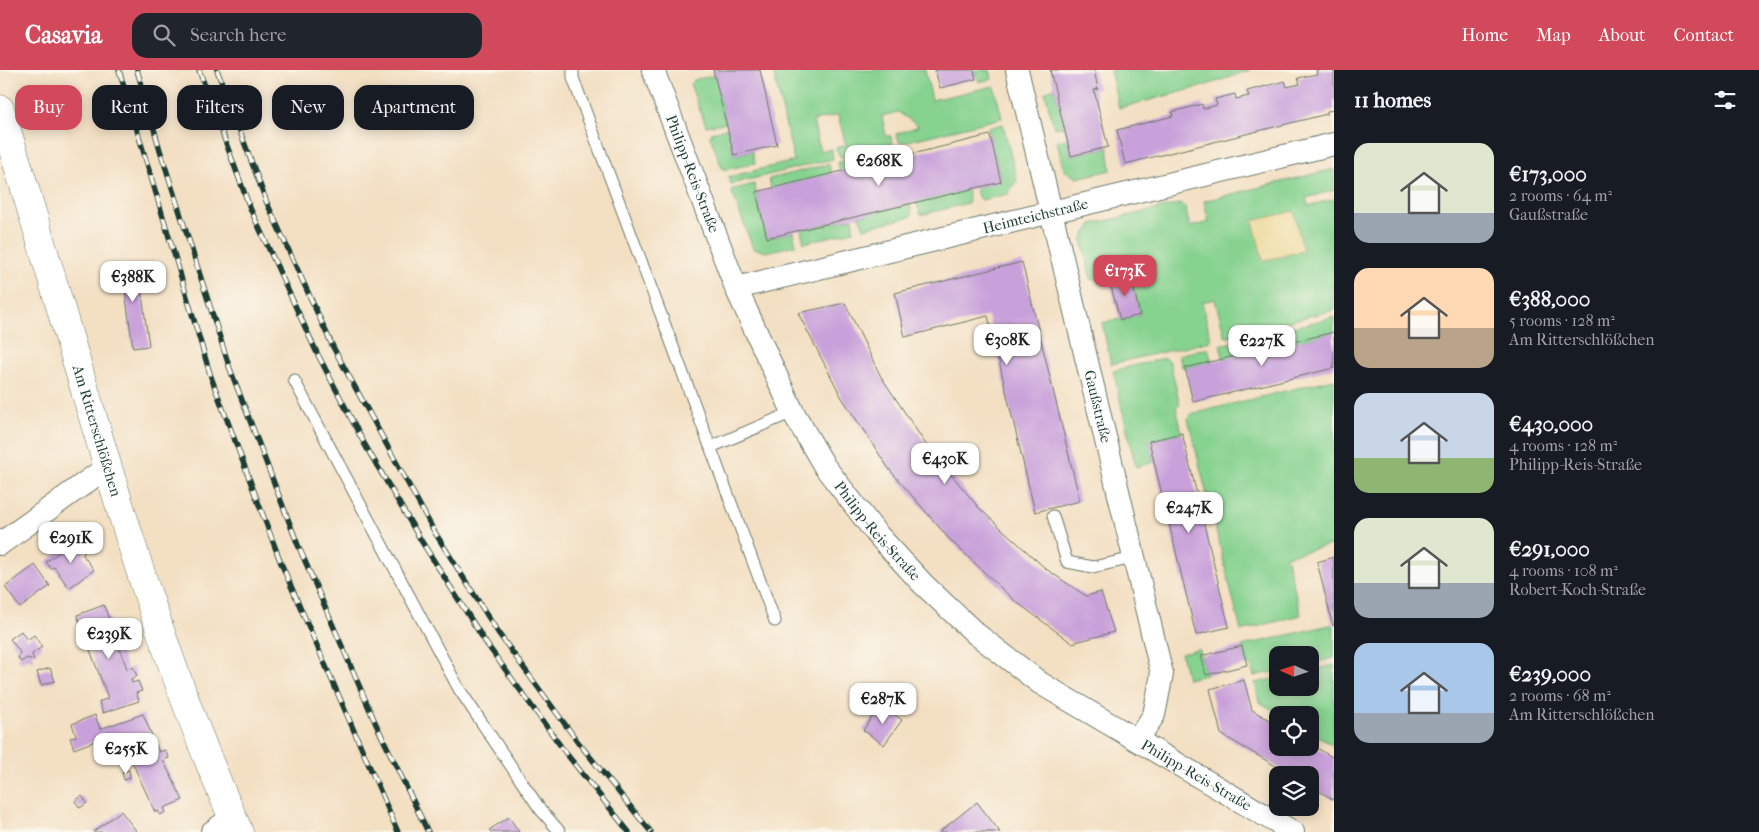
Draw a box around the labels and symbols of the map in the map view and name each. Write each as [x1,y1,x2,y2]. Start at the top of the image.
street label: Philipp-Reis-Straße [662,112,723,236]
pin: €268K [844,144,914,187]
street label: Heimteichstraße [981,194,1091,237]
pin: €173K [1090,254,1160,297]
pin: €388K [98,260,168,303]
pin: €308K [972,324,1042,366]
pin: €227K [1227,324,1297,367]
street label: Am Ritterschlößchen [68,362,125,499]
street label: Gaußstraße [1080,368,1115,445]
pin: €430K [910,442,980,485]
street label: Philipp-Reis-Straße [830,478,925,585]
pin: €247K [1154,492,1224,534]
pin: €291K [36,522,106,564]
pin: €239K [74,618,144,660]
north arrow [1269,646,1319,696]
pin: €287K [848,682,918,725]
pin: €255K [91,732,161,775]
street label: Philipp-Reis-Straße [1138,736,1255,815]

